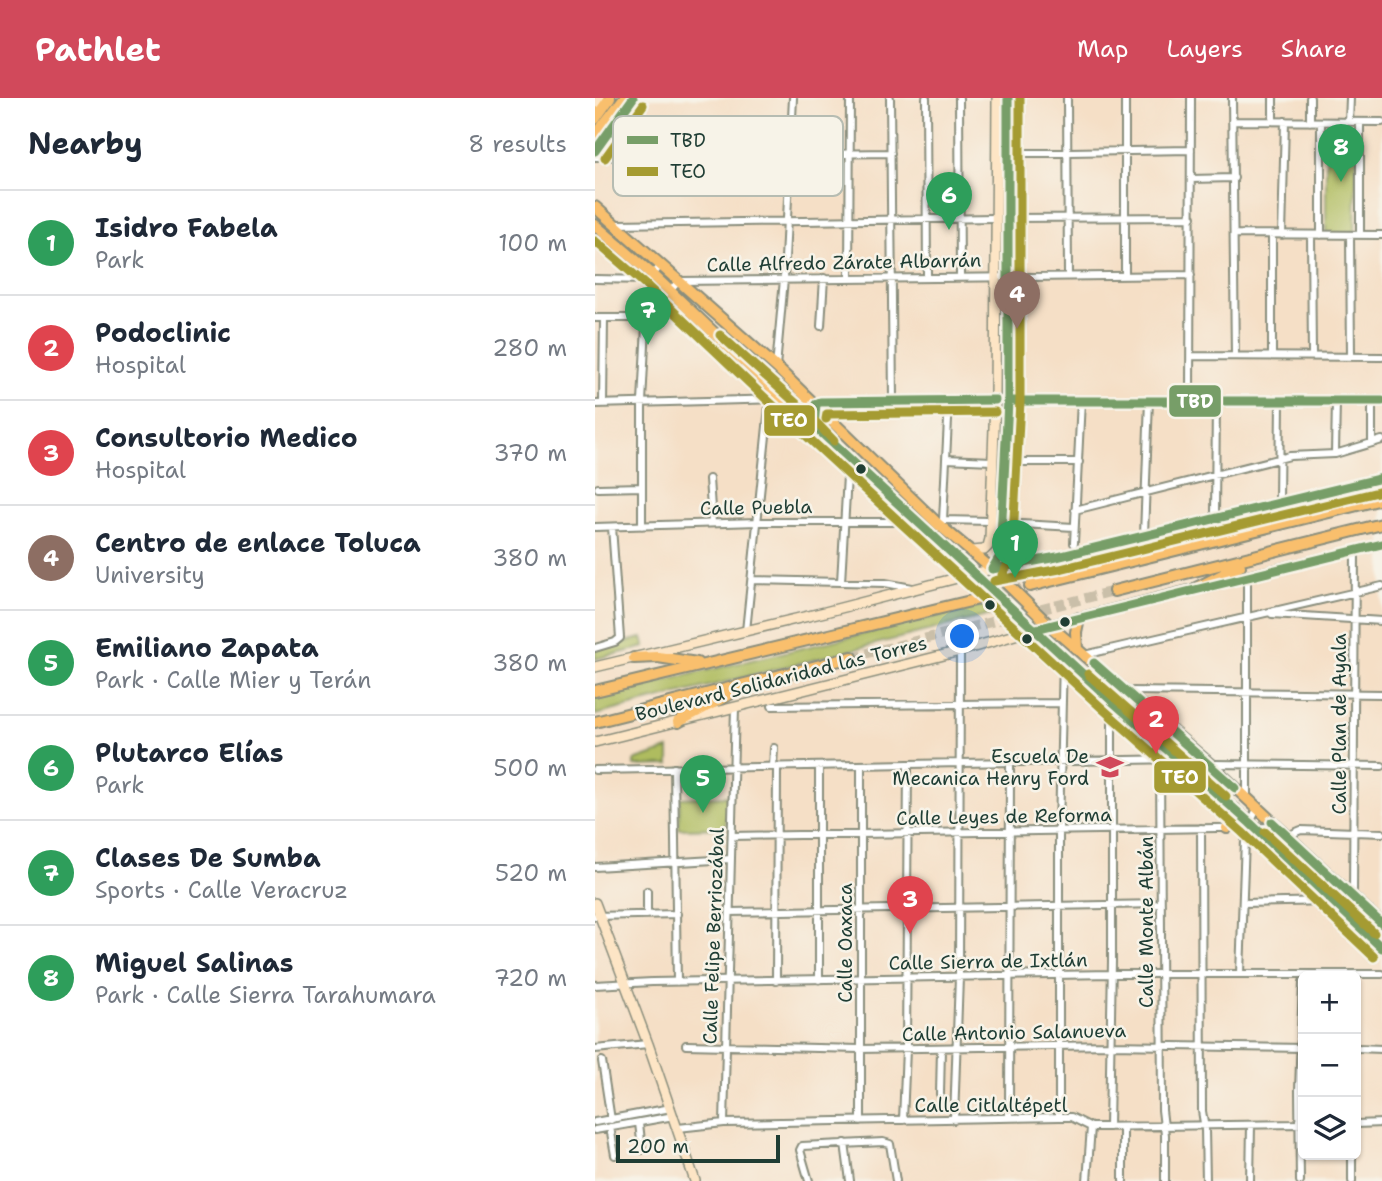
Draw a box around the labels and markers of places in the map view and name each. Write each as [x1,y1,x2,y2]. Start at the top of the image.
pin: 8 [1318,124,1364,182]
pin: 6 [926,172,972,230]
pin: 4 [994,271,1040,329]
pin: 7 [625,287,671,345]
unlabelled marker [854,462,868,476]
pin: 1 [992,520,1038,578]
unlabelled marker [983,598,997,612]
unlabelled marker [1058,615,1072,629]
unlabelled marker [1020,632,1034,646]
pin: 2 [1133,696,1179,754]
place label: Escuela De Mecanica Henry Ford [892,744,1089,791]
school or university icon: Escuela De Mecanica Henry Ford [1095,752,1125,782]
pin: 5 [680,755,726,813]
pin: 3 [887,876,933,934]

